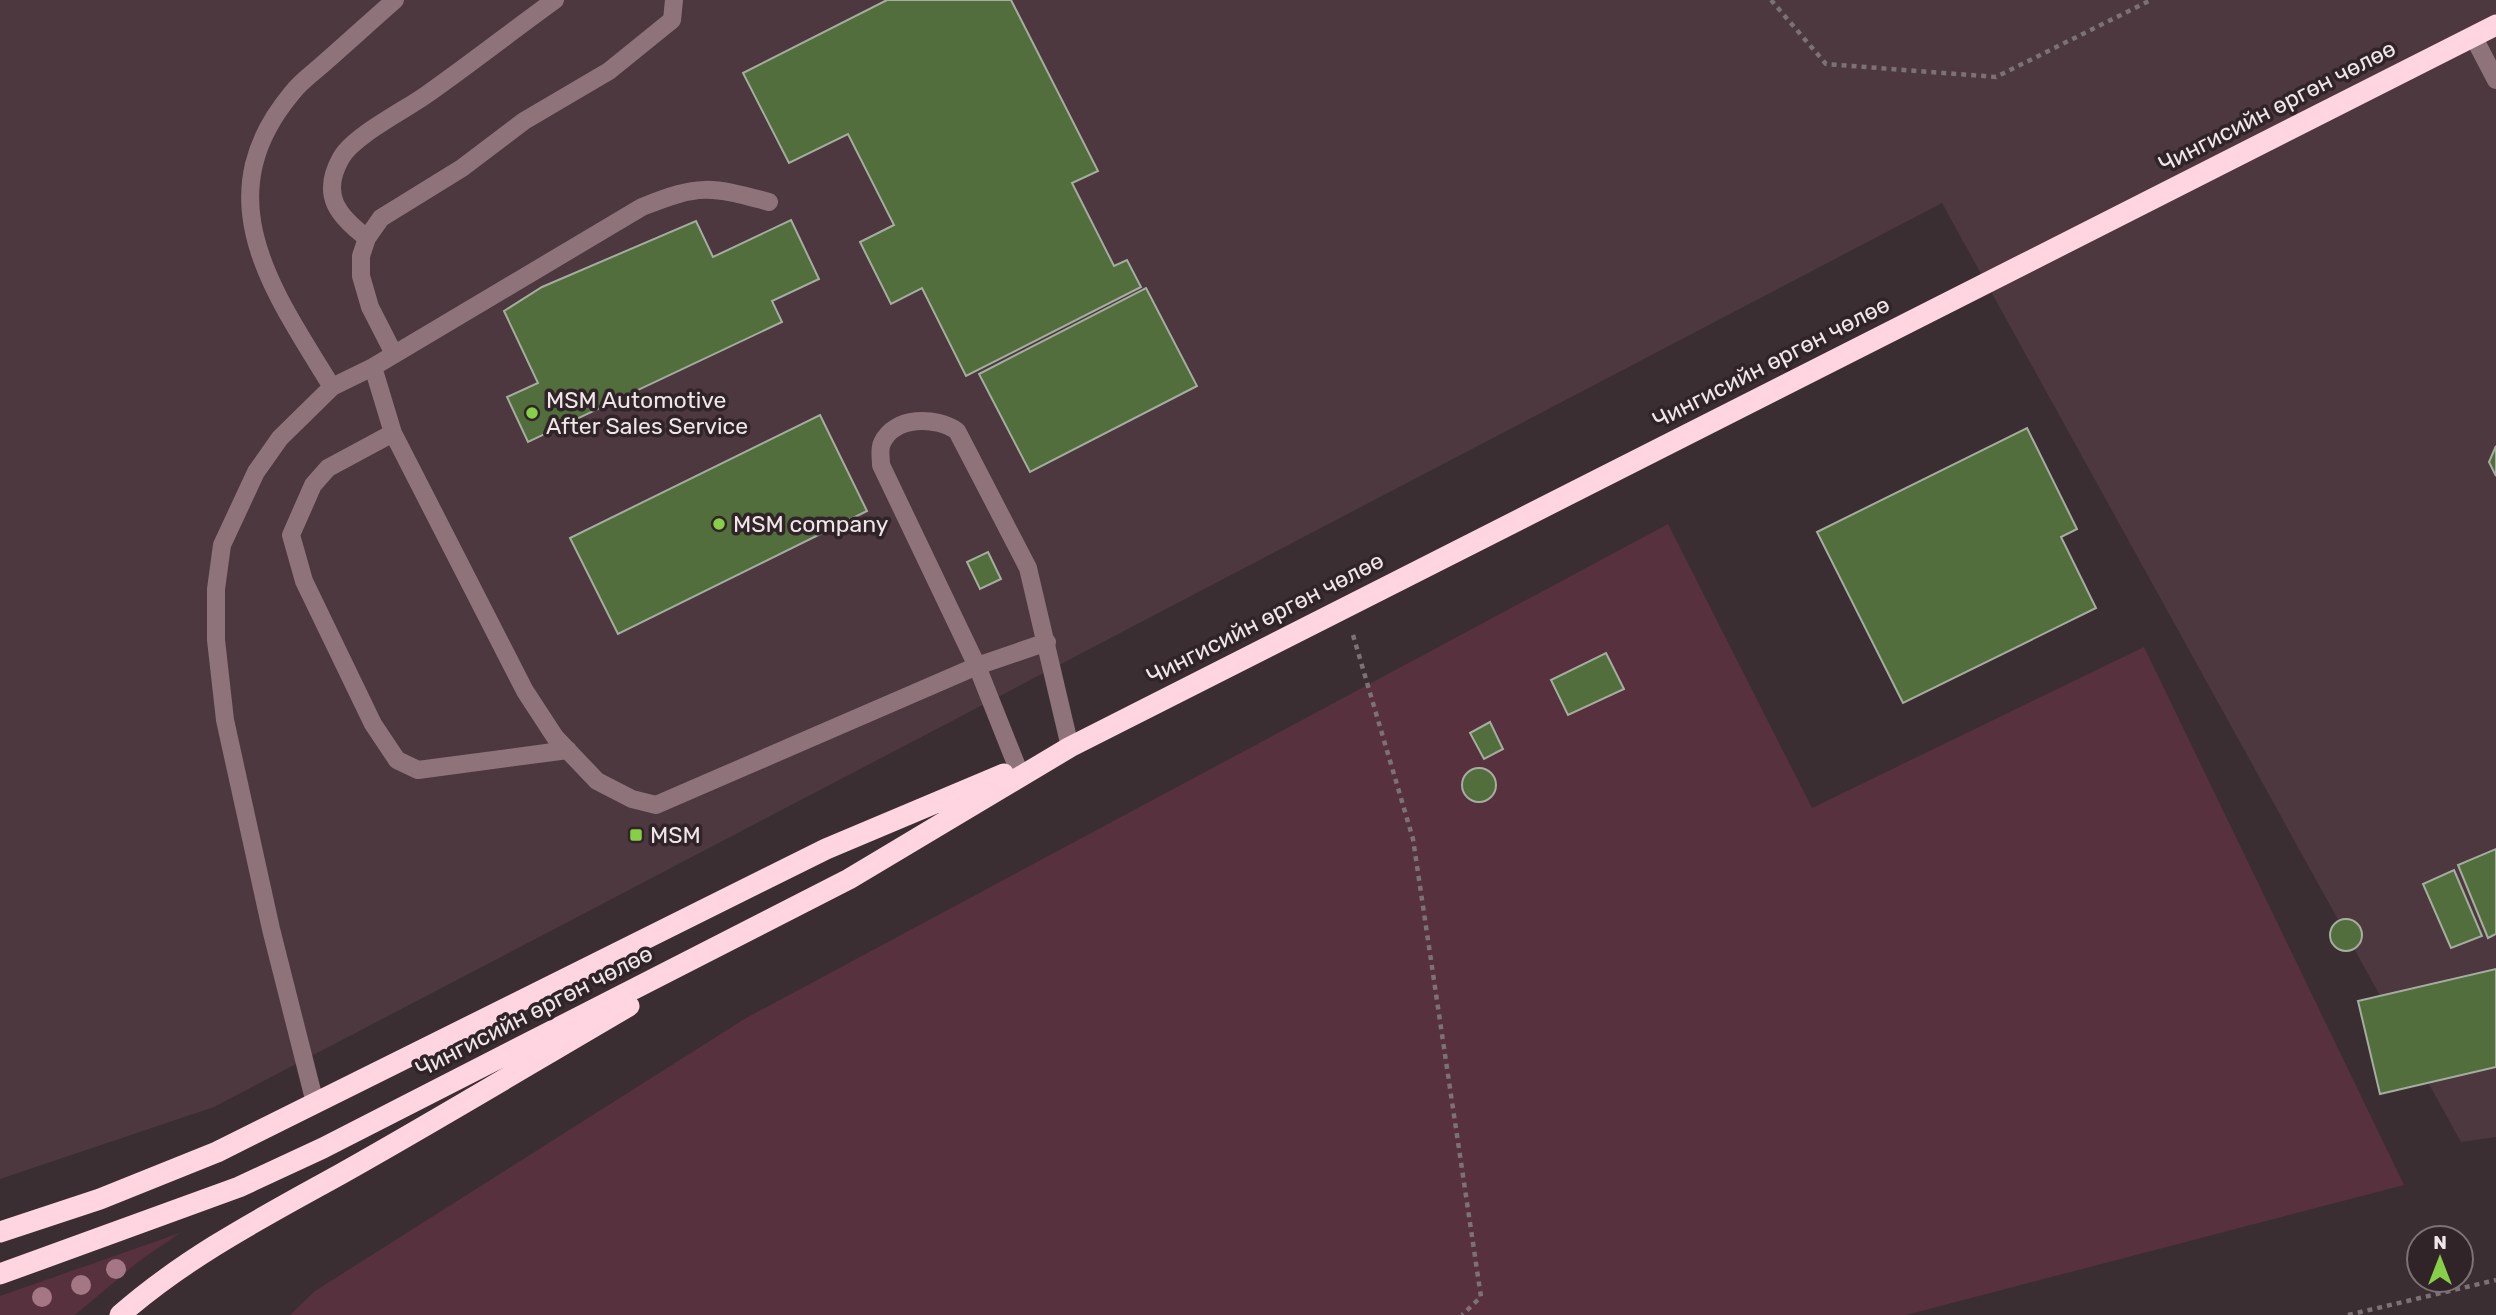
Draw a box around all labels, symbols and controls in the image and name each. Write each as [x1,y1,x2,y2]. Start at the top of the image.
street label: Чингисийн өргөн чөлөө [2154,34,2400,178]
street label: Чингисийн өргөн чөлөө [1648,290,1894,434]
place label: MSM Automotive After Sales Service [546,386,748,440]
marker: MSM Automotive After Sales Service [524,405,540,421]
place label: MSM company [733,510,889,538]
marker: MSM company [711,516,727,532]
street label: Чингисийн өргөн чөлөө [1142,546,1388,690]
place label: MSM [650,821,701,849]
marker: MSM [628,827,644,843]
street label: Чингисийн өргөн чөлөө [411,939,657,1083]
north arrow [2405,1224,2475,1294]
text: N [2433,1231,2447,1254]

